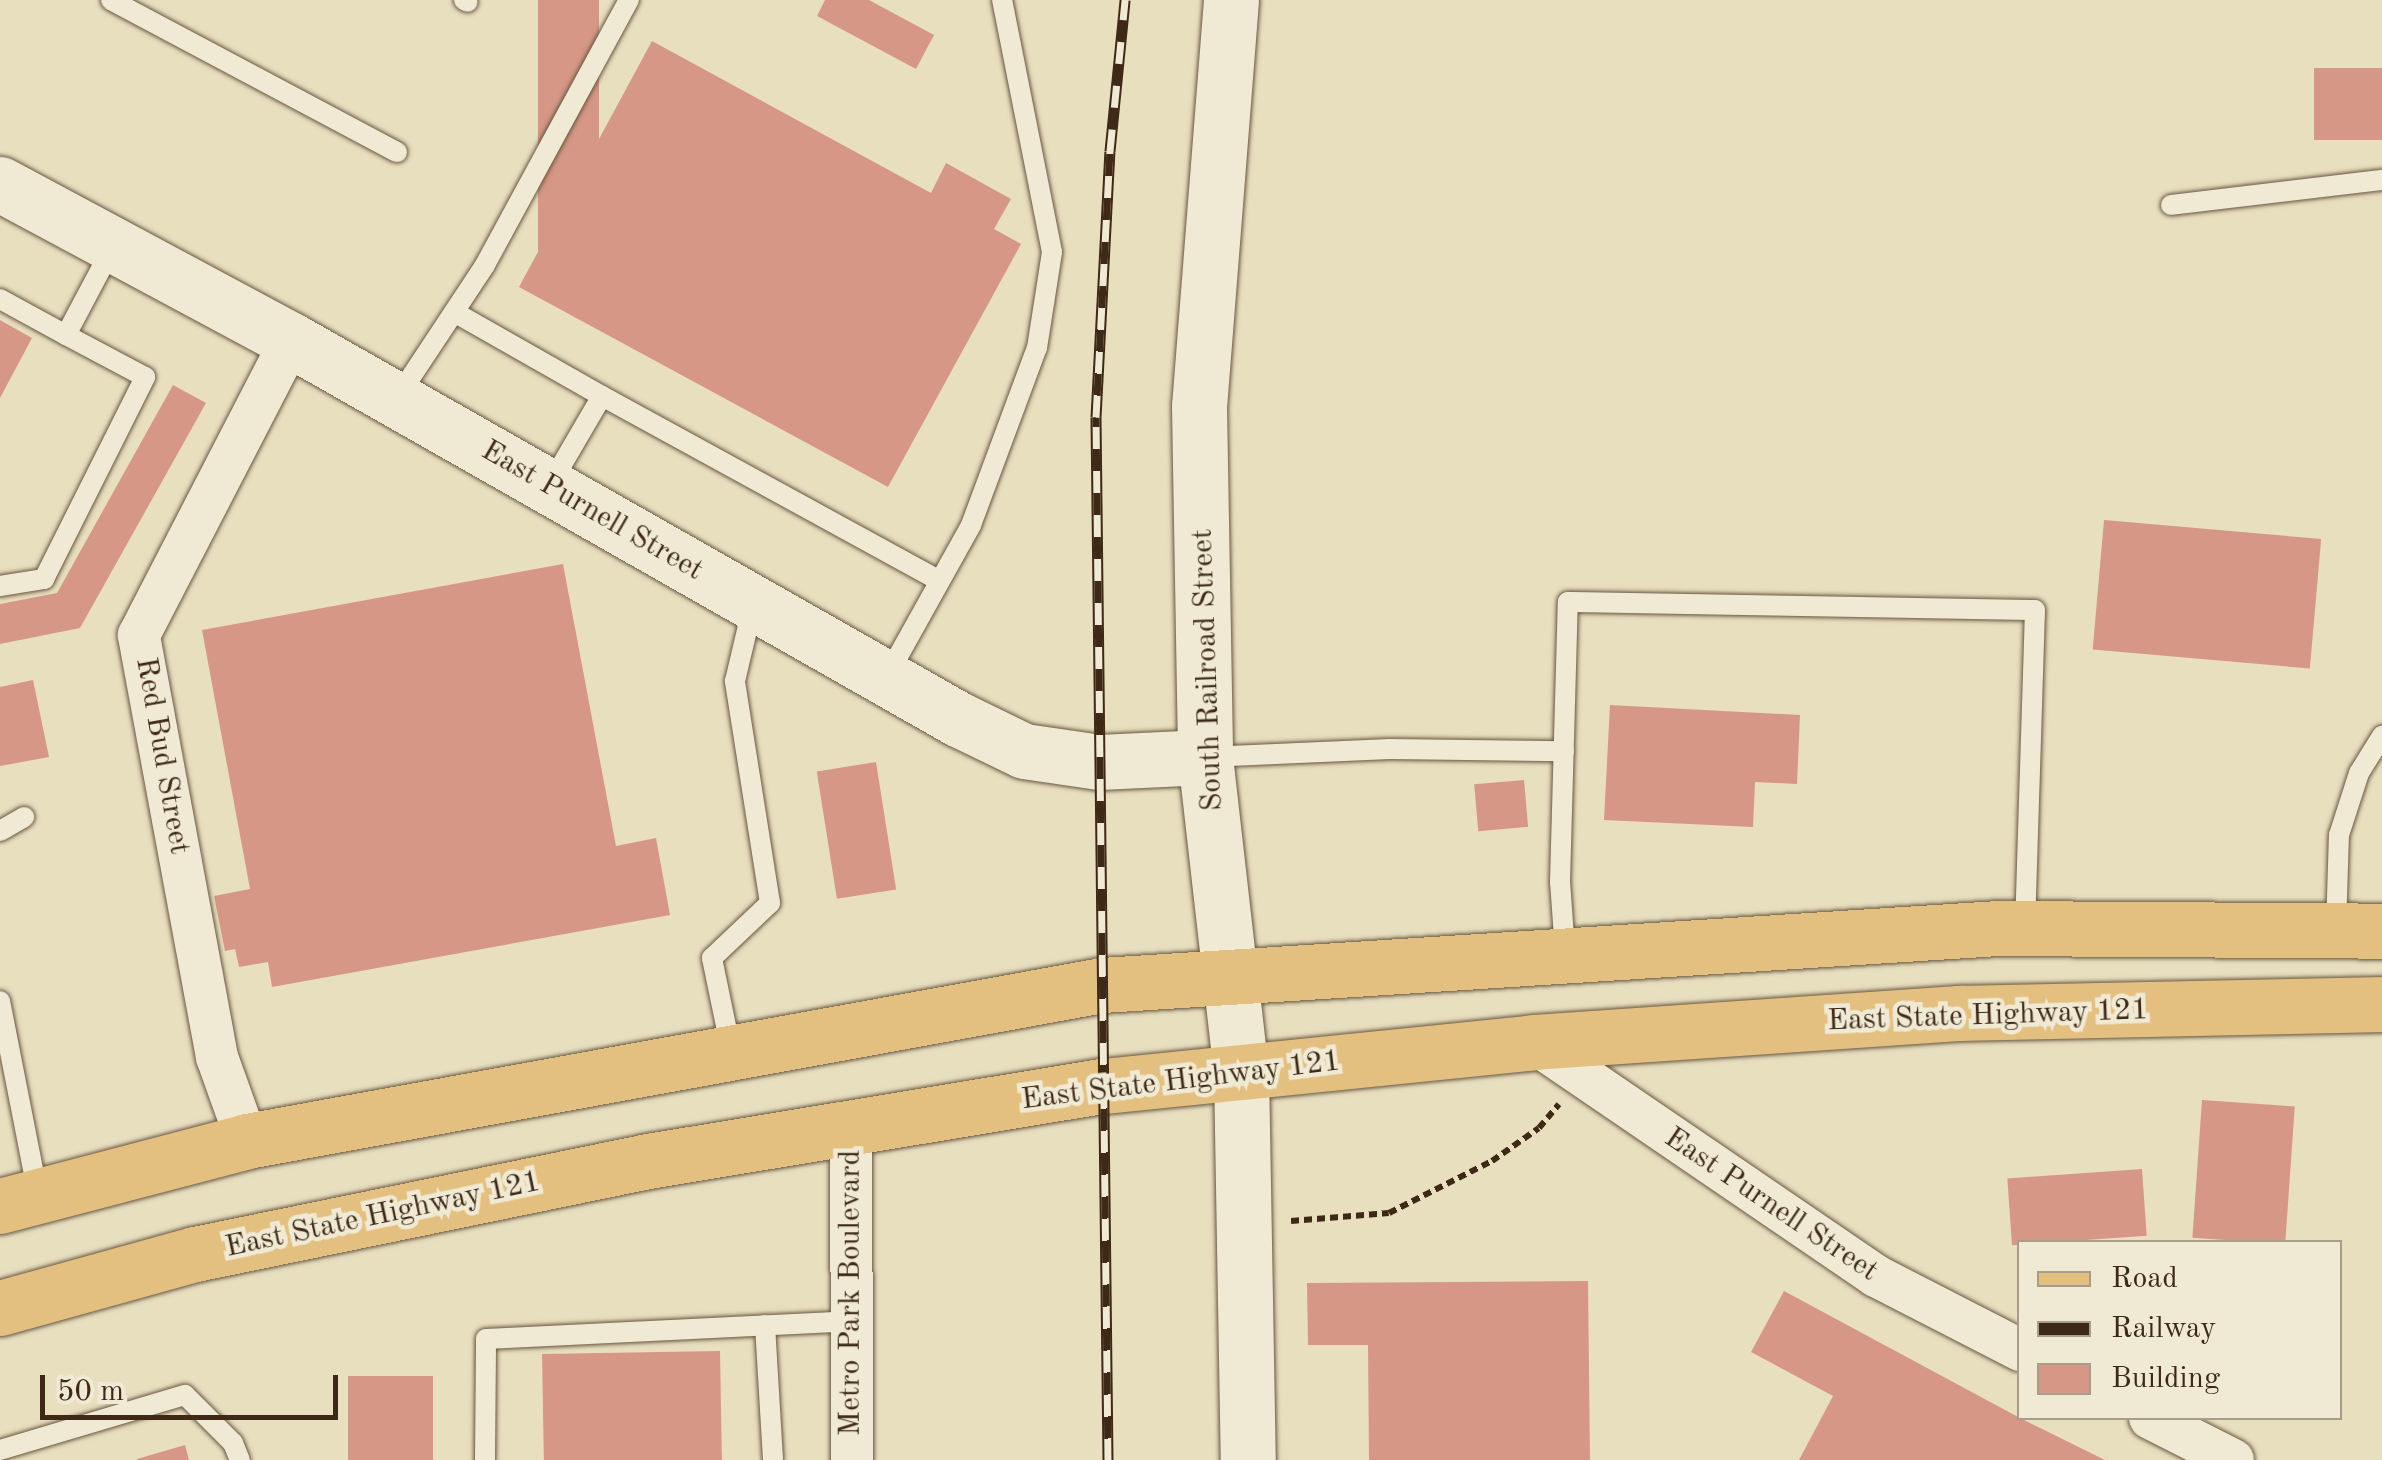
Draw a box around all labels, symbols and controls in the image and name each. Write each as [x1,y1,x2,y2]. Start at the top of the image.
street label: East Purnell Street [475,433,709,589]
street label: South Railroad Street [1185,528,1231,812]
street label: Red Bud Street [127,655,197,857]
street label: East State Highway 121 [1827,992,2149,1040]
street label: East State Highway 121 [1019,1044,1343,1118]
street label: East Purnell Street [1657,1120,1885,1290]
street label: Metro Park Boulevard [833,1150,869,1436]
street label: East State Highway 121 [222,1164,544,1266]
legend [2017,1240,2342,1420]
text: Road [2111,1264,2178,1294]
text: Railway [2111,1314,2216,1344]
scale bar [45,1355,342,1417]
text: Building [2111,1364,2220,1394]
text: 50 m [57,1377,124,1407]

